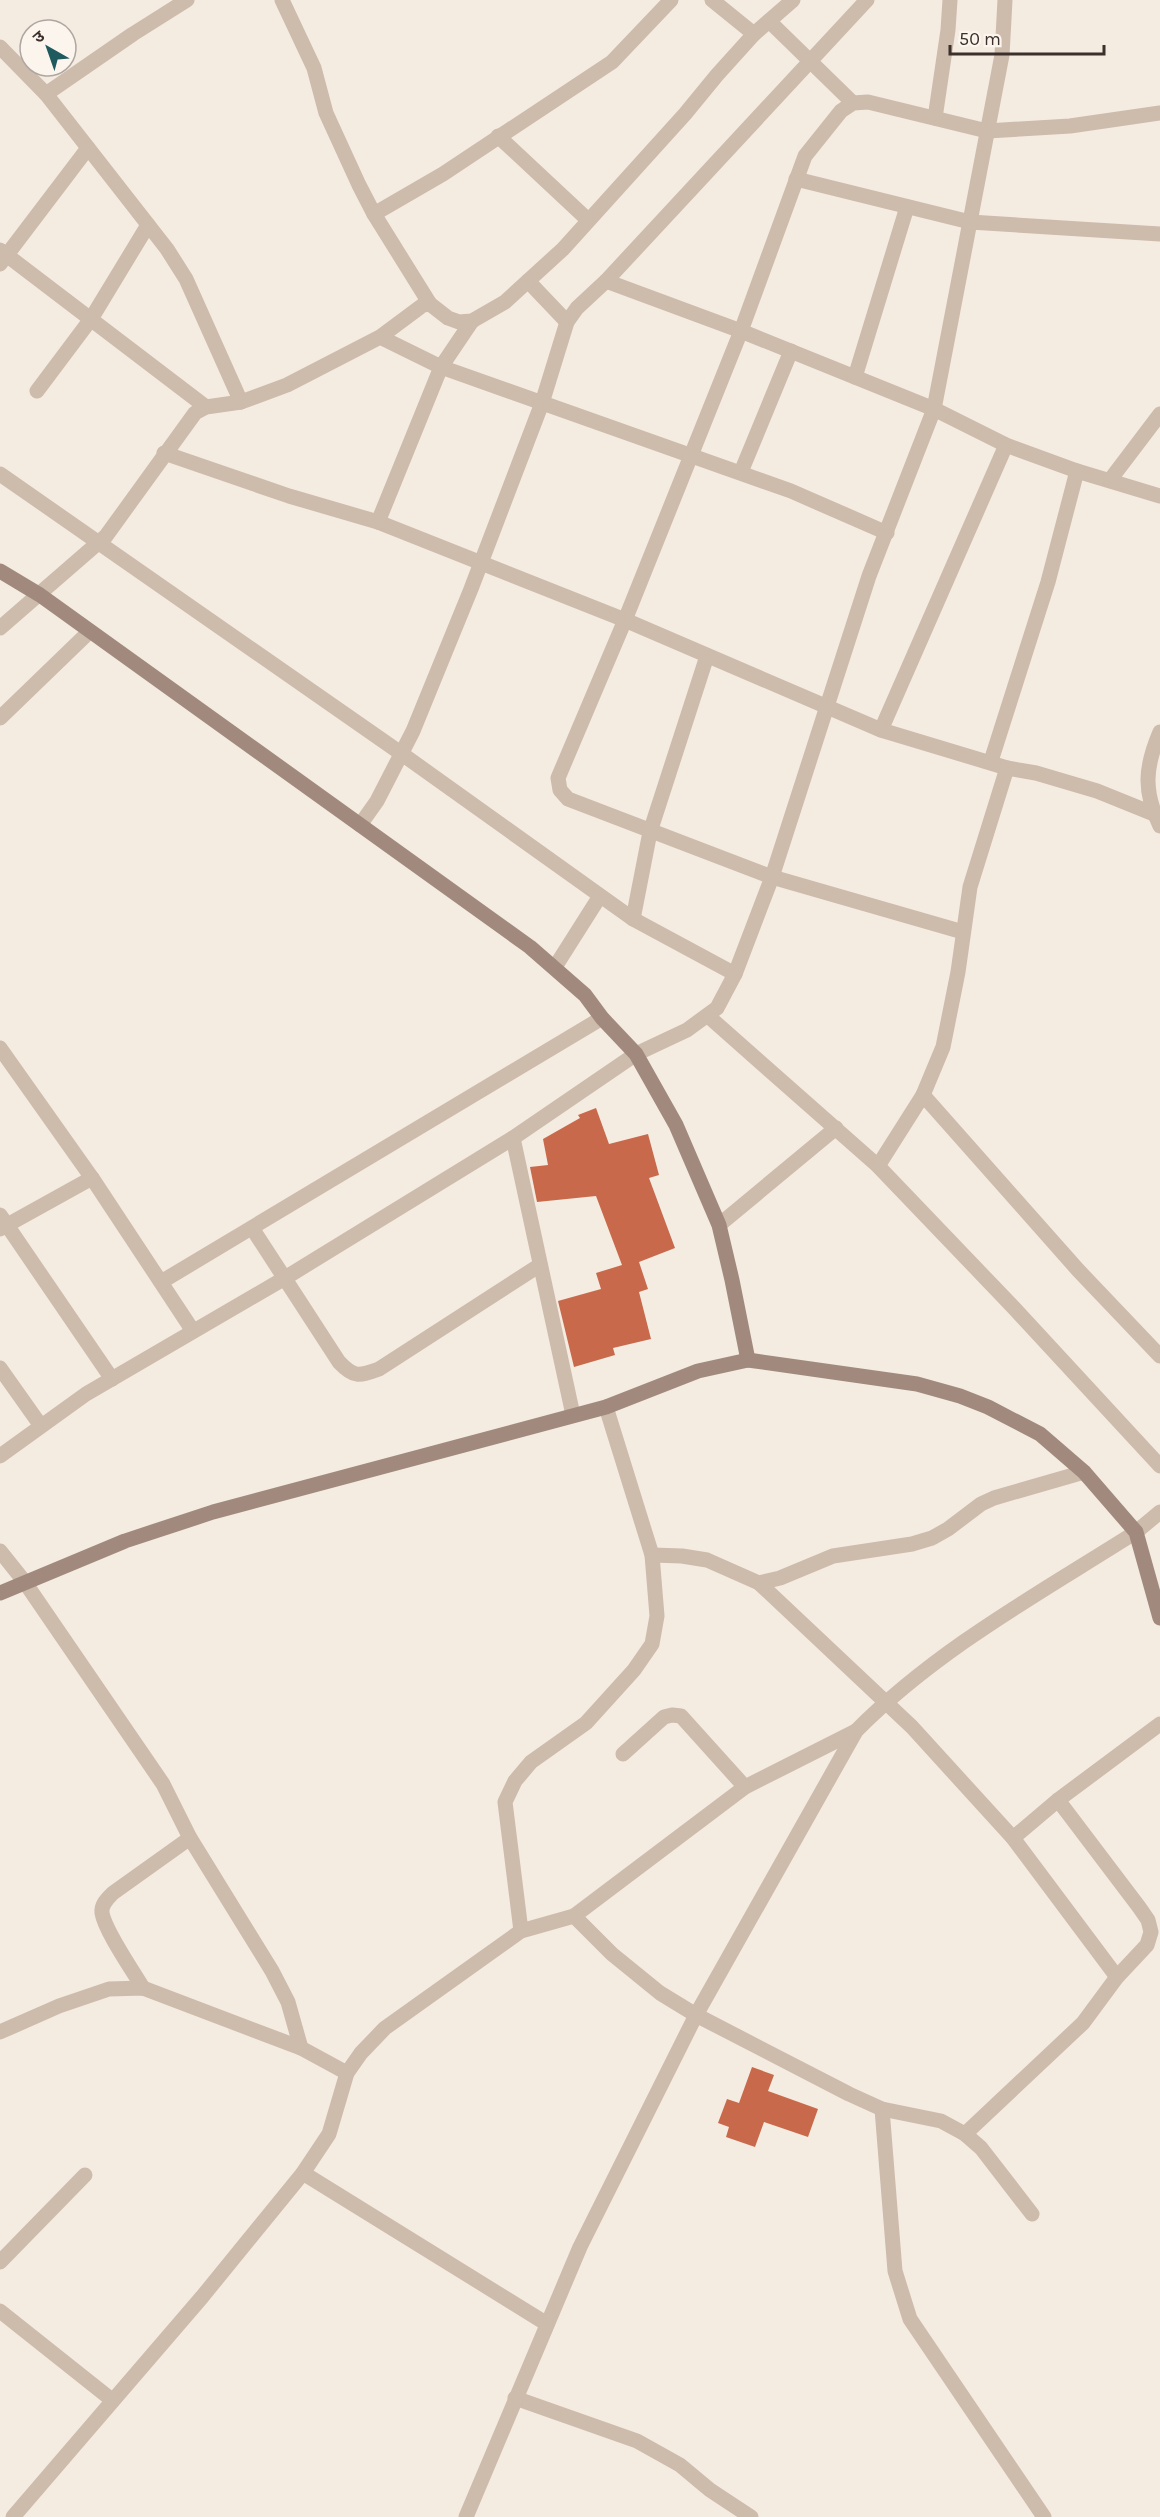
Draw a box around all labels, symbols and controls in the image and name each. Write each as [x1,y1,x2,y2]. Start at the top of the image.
north arrow [18,18,78,78]
scale bar [950,18,1104,56]
text: उ [29,26,49,47]
text: 50 m [959,28,1001,50]

